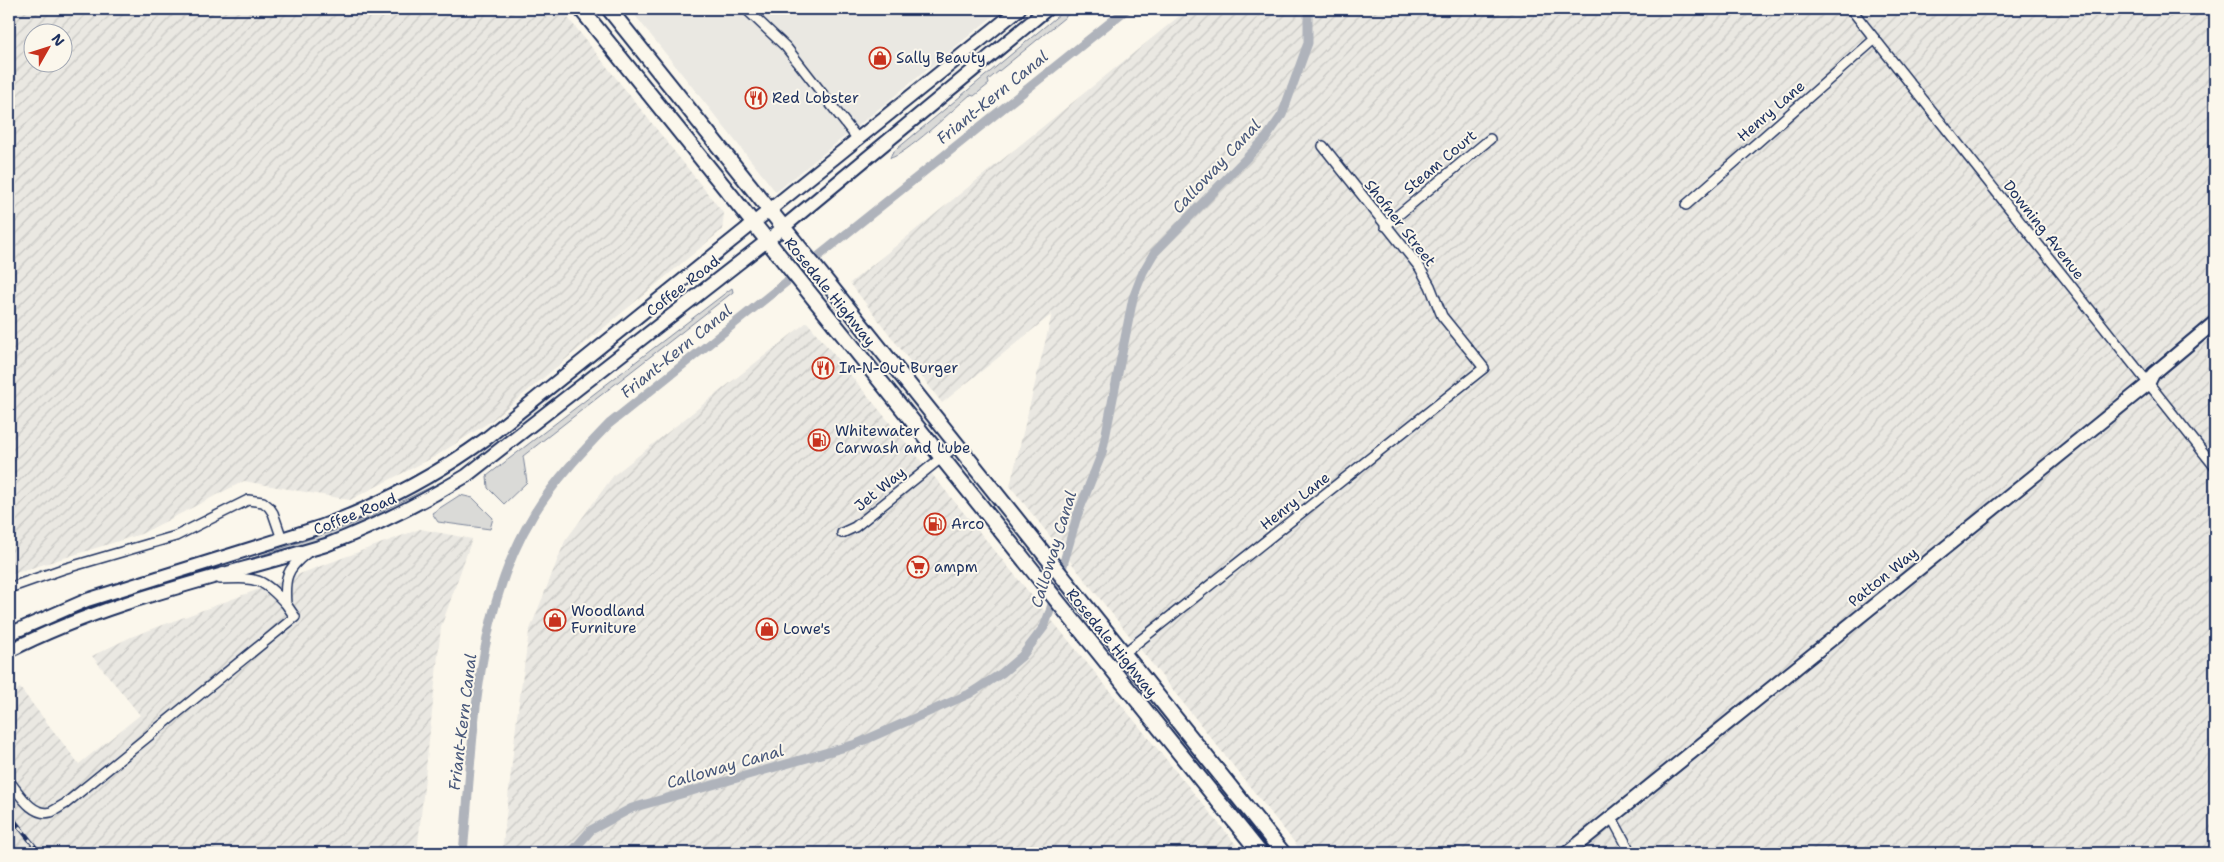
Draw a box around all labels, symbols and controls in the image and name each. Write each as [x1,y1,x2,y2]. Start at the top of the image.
north arrow [22,22,72,72]
text: N [48,30,69,50]
shop icon: Sally Beauty [868,46,892,70]
water label: Friant-Kern Canal [932,46,1052,149]
place label: Sally Beauty [896,48,986,68]
street label: Henry Lane [1733,76,1809,146]
restaurant icon: Red Lobster [744,86,768,110]
place label: Red Lobster [772,88,859,108]
water label: Calloway Canal [1167,115,1265,218]
street label: Steam Court [1399,125,1481,199]
street label: Shofner Street [1360,175,1440,271]
street label: Downing Avenue [1999,176,2089,284]
street label: Rosedale Highway [780,233,880,351]
street label: Coffee Road [642,251,724,321]
water label: Friant-Kern Canal [616,300,736,403]
restaurant icon: In-N-Out Burger [811,356,835,380]
place label: In-N-Out Burger [839,358,958,378]
place label: Whitewater Carwash and Lube [835,421,971,458]
fuel station icon: Whitewater Carwash and Lube [807,428,831,452]
street label: Jet Way [850,462,910,516]
street label: Henry Lane [1256,467,1334,535]
street label: Coffee Road [310,488,400,540]
water label: Calloway Canal [1026,488,1081,610]
fuel station icon: Arco [923,512,947,536]
place label: Arco [951,514,984,534]
street label: Patton Way [1844,543,1922,611]
supermarket icon: ampm [906,555,930,579]
place label: ampm [934,557,978,577]
street label: Rosedale Highway [1062,584,1162,702]
place label: Woodland Furniture [571,601,645,638]
shop icon: Woodland Furniture [543,608,567,632]
shop icon: Lowe's [755,617,779,641]
place label: Lowe's [783,619,831,639]
water label: Friant-Kern Canal [444,652,481,792]
water label: Calloway Canal [664,740,786,793]

